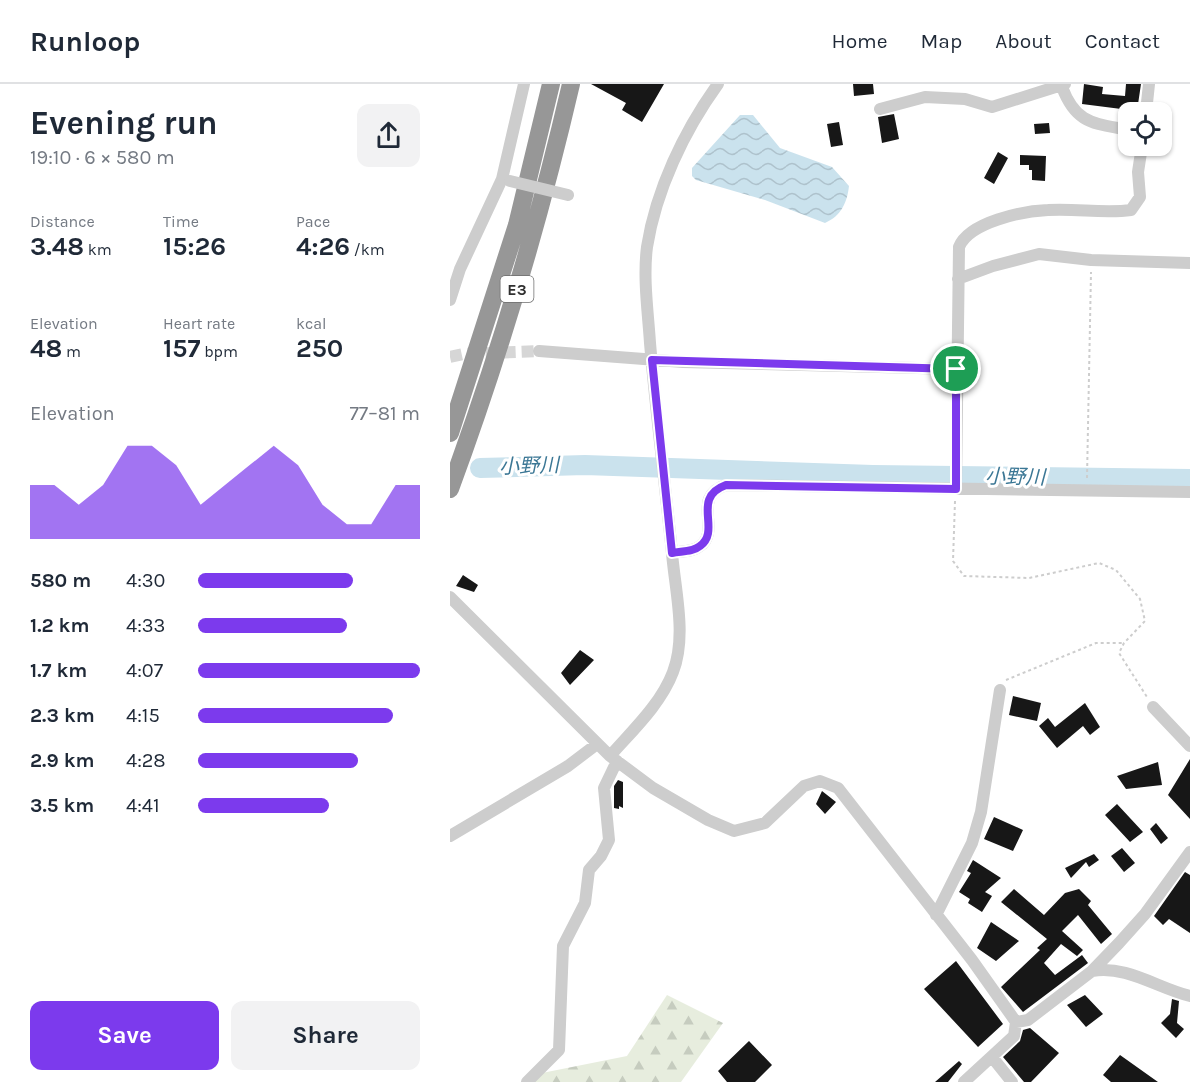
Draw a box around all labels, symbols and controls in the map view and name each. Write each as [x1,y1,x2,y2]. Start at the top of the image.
text: Runloop [30,25,140,58]
text: Home [832,29,888,53]
text: Map [921,29,962,53]
text: About [995,29,1052,53]
text: Contact [1085,29,1160,53]
map controls [1118,102,1172,156]
button: locate [1118,102,1172,156]
text: Evening run [30,104,218,142]
button: share [357,104,420,167]
text: 19:10 · 6 × 580 m [30,146,175,169]
text: Distance [30,212,95,231]
text: Time [163,212,199,231]
text: Pace [296,212,330,231]
text: 3.48 [30,231,84,262]
text: 15:26 [163,231,226,262]
text: 4:26 [296,231,350,262]
text: km [84,240,112,259]
text: /km [350,240,385,259]
road number: E3 [500,276,534,302]
text: Elevation [30,314,98,333]
text: Heart rate [163,314,235,333]
text: kcal [296,314,327,333]
text: 48 [30,333,62,364]
text: 157 [163,333,200,364]
text: 250 [296,333,343,364]
text: m [62,342,81,361]
text: bpm [200,342,238,361]
pin [930,343,981,394]
icon: arrive [939,352,972,385]
text: Elevation [30,402,115,425]
text: 77–81 m [349,402,420,425]
water label: 小野川 [499,453,561,479]
water label: 小野川 [985,465,1047,489]
text: 580 m [30,569,91,592]
text: 4:30 [126,569,165,592]
text: 1.2 km [30,614,89,637]
text: 4:33 [126,614,165,637]
text: 1.7 km [30,659,87,682]
text: 4:07 [126,659,163,682]
text: 2.3 km [30,704,95,727]
text: 4:15 [126,704,160,727]
text: 2.9 km [30,749,94,772]
text: 4:28 [126,749,166,772]
text: 3.5 km [30,794,94,817]
text: 4:41 [126,794,160,817]
button: Save [30,1001,219,1070]
button: Share [231,1001,420,1070]

